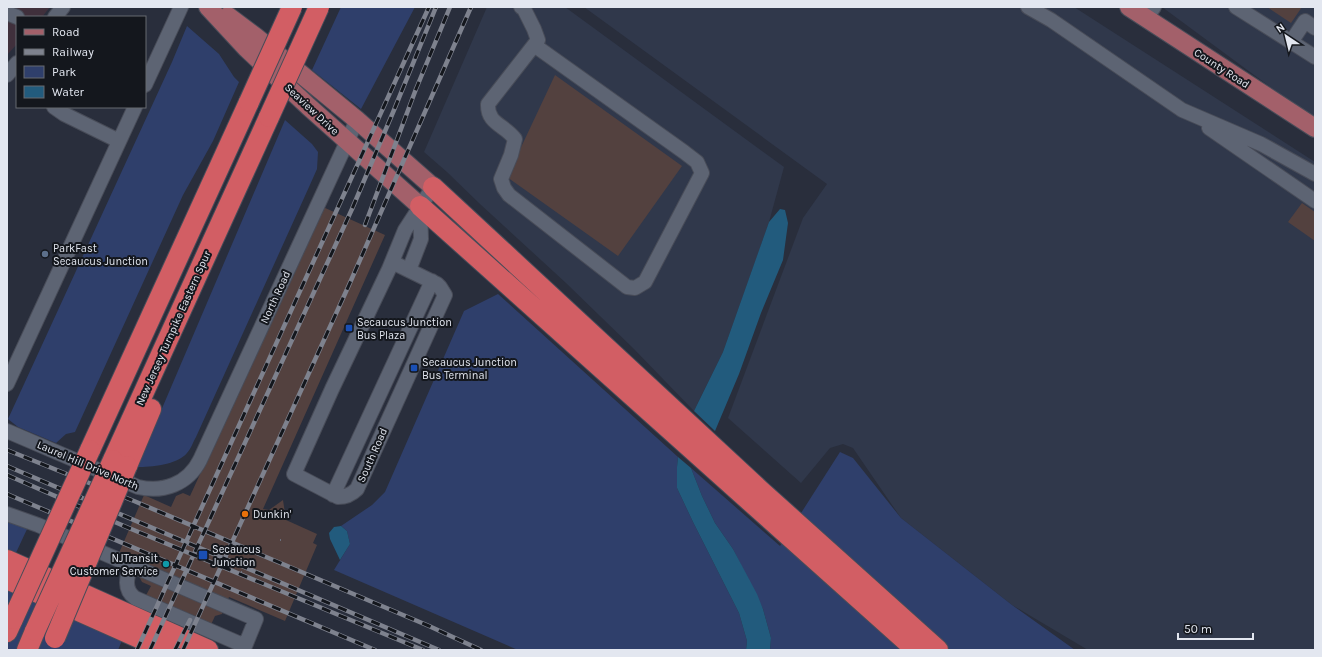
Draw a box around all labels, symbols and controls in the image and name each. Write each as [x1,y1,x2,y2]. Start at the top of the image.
legend [16,16,146,108]
north arrow [1266,16,1306,56]
text: N [1274,21,1288,36]
text: Road [52,25,80,39]
text: Railway [52,45,94,59]
street label: County Road [1192,46,1252,91]
text: Park [52,65,77,79]
street label: Seaview Drive [282,81,342,138]
text: Water [52,85,85,99]
place label: ParkFast Secaucus Junction [53,242,148,268]
marker: ParkFast Secaucus Junction [40,249,50,259]
street label: New Jersey Turnpike Eastern Spur [133,249,214,408]
street label: North Road [258,269,293,325]
place label: Secaucus Junction Bus Plaza [357,316,452,342]
marker: Secaucus Junction Bus Plaza [344,323,354,333]
place label: Secaucus Junction Bus Terminal [422,356,517,382]
marker: Secaucus Junction Bus Terminal [409,363,419,373]
street label: South Road [355,426,390,484]
street label: Laurel Hill Drive North [35,438,141,493]
place label: Dunkin' [253,508,292,521]
marker: Dunkin' [240,509,250,519]
place label: Secaucus Junction [212,543,261,569]
marker: Secaucus Junction [197,549,209,561]
place label: NJTransit Customer Service [70,552,158,578]
marker: NJTransit Customer Service [161,559,171,569]
scale bar [1178,615,1253,641]
text: 50 m [1184,622,1212,636]

